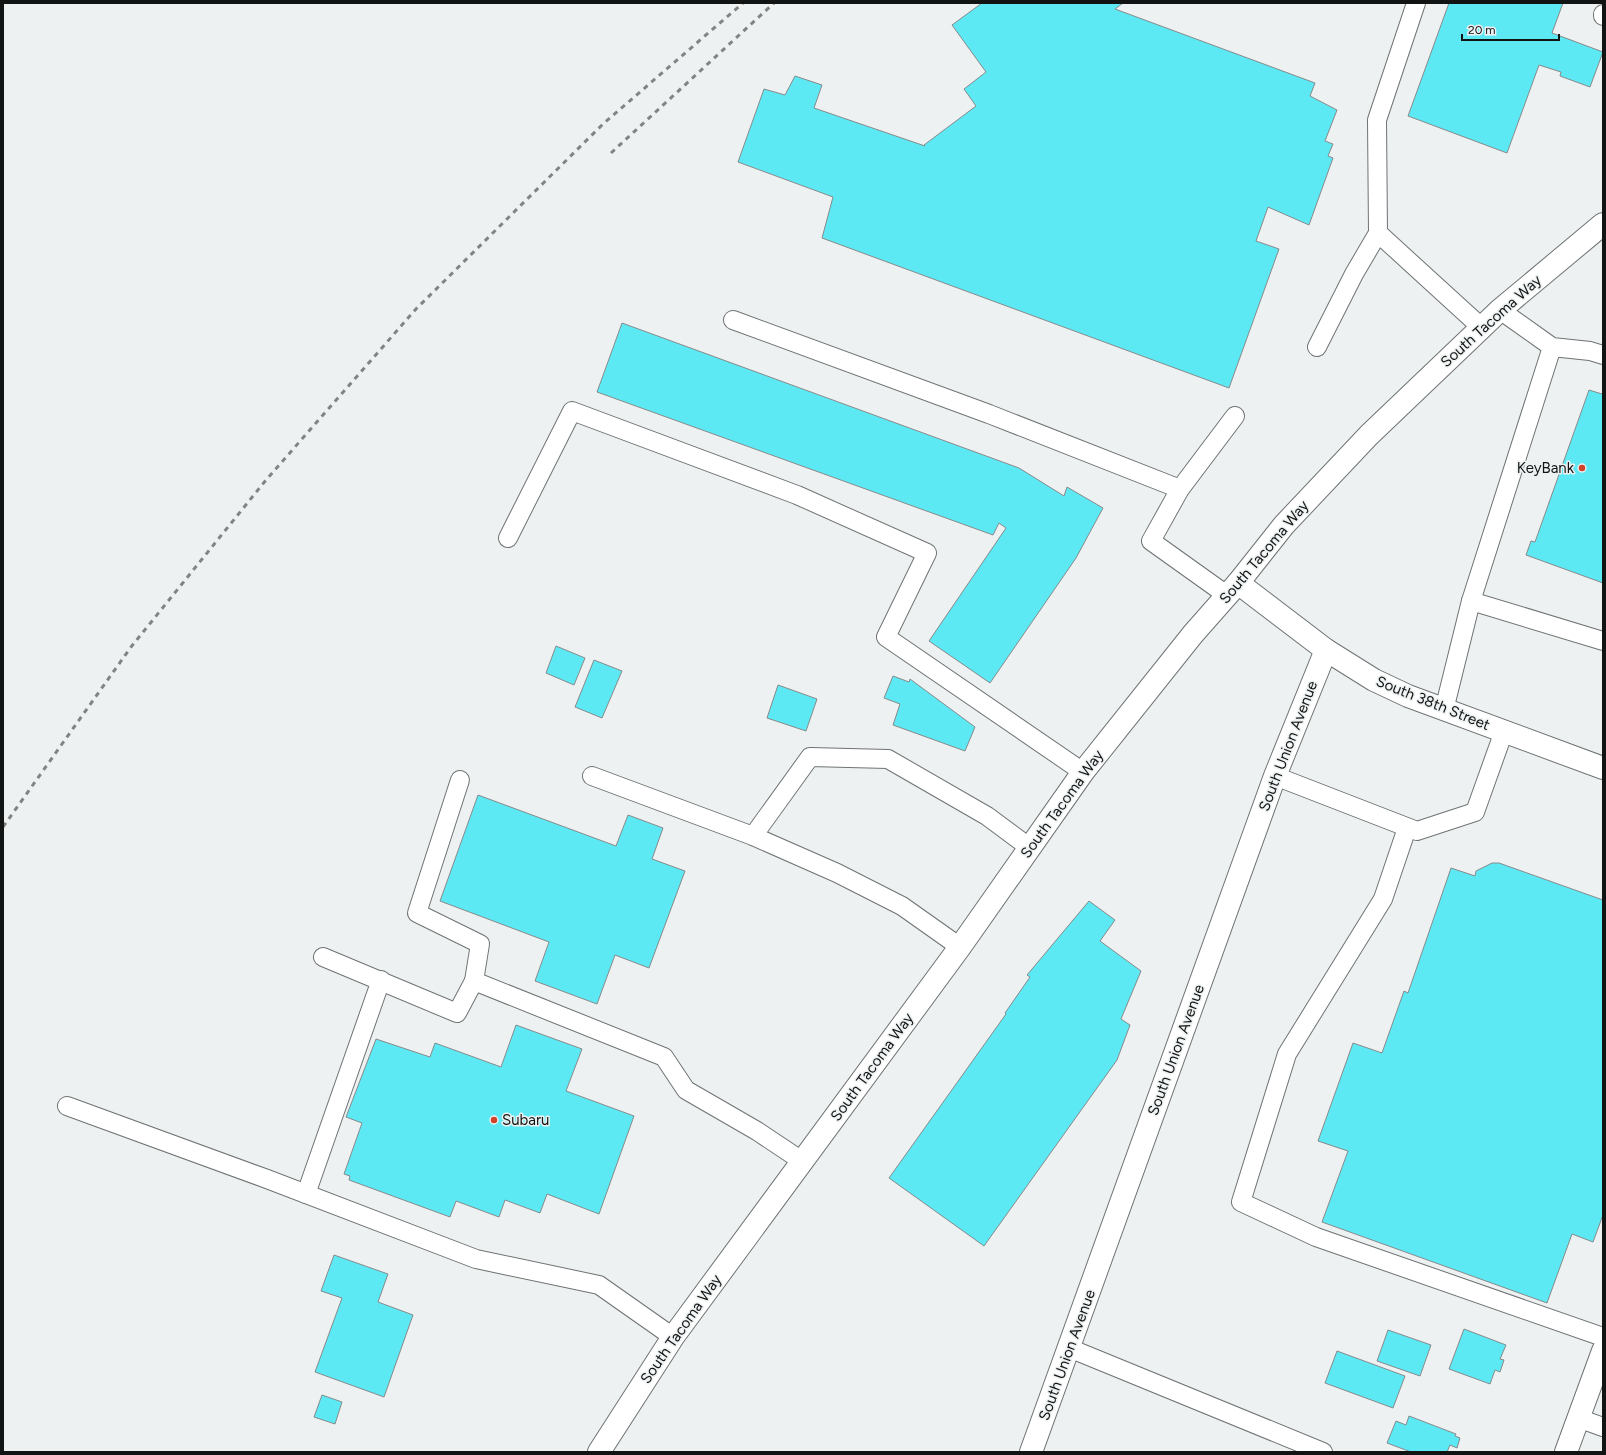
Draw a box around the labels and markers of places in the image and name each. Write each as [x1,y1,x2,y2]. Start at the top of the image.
place label: KeyBank [1517,459,1575,477]
marker: KeyBank [1577,463,1587,473]
place label: Subaru [502,1111,549,1129]
marker: Subaru [489,1115,499,1125]

